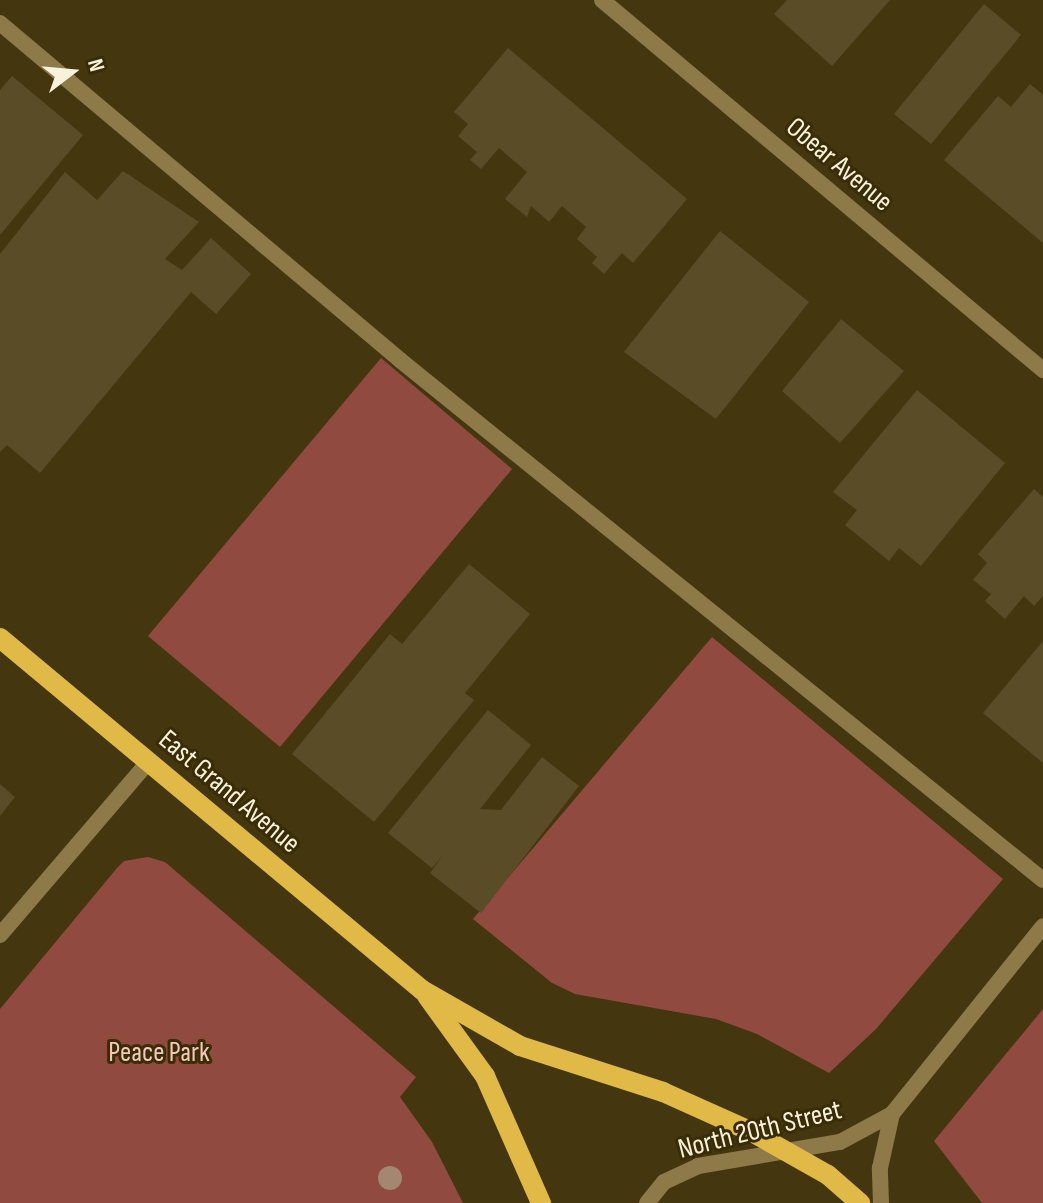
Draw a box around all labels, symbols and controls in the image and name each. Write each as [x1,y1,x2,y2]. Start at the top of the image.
north arrow [32,32,112,112]
text: N [81,56,110,75]
street label: Obear Avenue [779,111,899,219]
street label: East Grand Avenue [152,723,306,861]
park label: Peace Park [108,1036,210,1070]
street label: North 20th Street [675,1093,845,1167]

